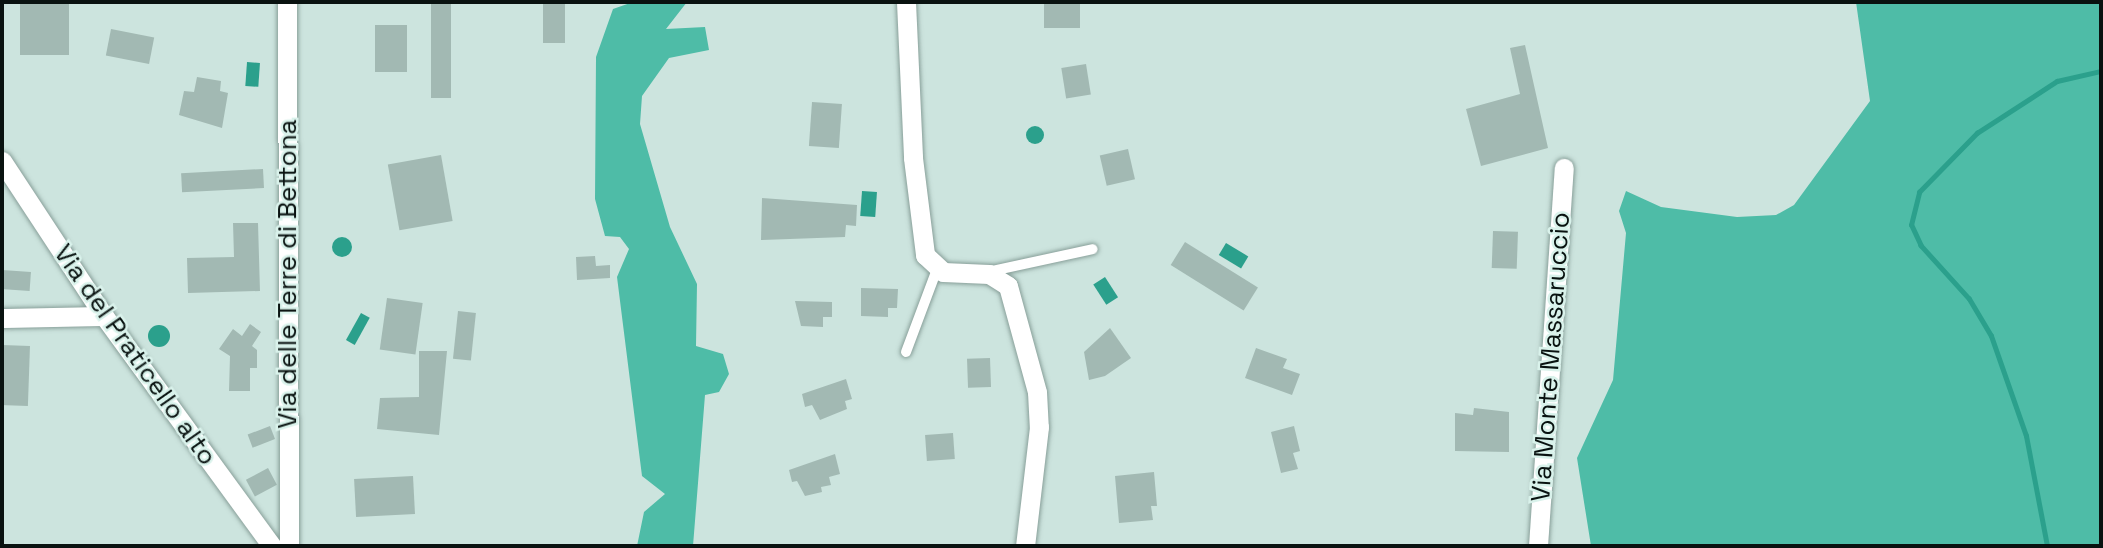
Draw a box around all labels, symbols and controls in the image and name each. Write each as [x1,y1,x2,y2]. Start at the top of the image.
street label: Via delle Terre di Bettona [272,119,304,429]
street label: Via Monte Massaruccio [1525,211,1577,503]
street label: Via del Praticello alto [47,239,223,471]

